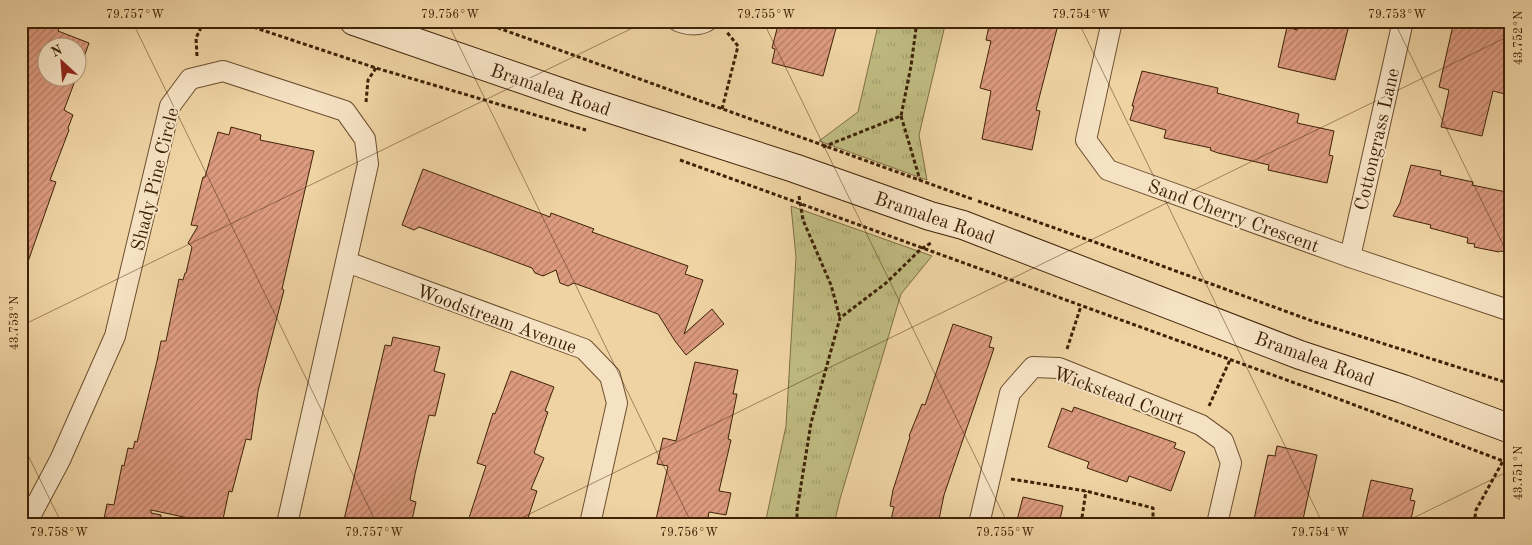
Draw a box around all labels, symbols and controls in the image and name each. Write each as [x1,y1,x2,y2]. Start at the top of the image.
text: 79.757°W [106,8,164,21]
text: 79.756°W [421,8,479,21]
text: 79.755°W [737,8,795,21]
text: 79.754°W [1052,8,1110,21]
text: 79.753°W [1368,8,1426,21]
text: 43.752°N [1512,11,1525,65]
north arrow [38,38,88,88]
text: N [49,42,65,60]
street label: Bramalea Road [488,62,613,121]
street label: Cottongrass Lane [1353,67,1404,213]
street label: Shady Pine Circle [129,106,183,253]
street label: Sand Cherry Crescent [1145,177,1321,257]
street label: Bramalea Road [872,190,997,249]
street label: Woodstream Avenue [414,283,579,358]
text: 43.753°N [8,296,21,350]
street label: Bramalea Road [1252,330,1377,391]
street label: Wickstead Court [1050,365,1186,430]
text: 43.751°N [1512,446,1525,500]
text: 79.758°W [30,526,88,539]
text: 79.757°W [345,526,403,539]
text: 79.756°W [660,526,718,539]
text: 79.755°W [976,526,1034,539]
text: 79.754°W [1291,526,1349,539]

